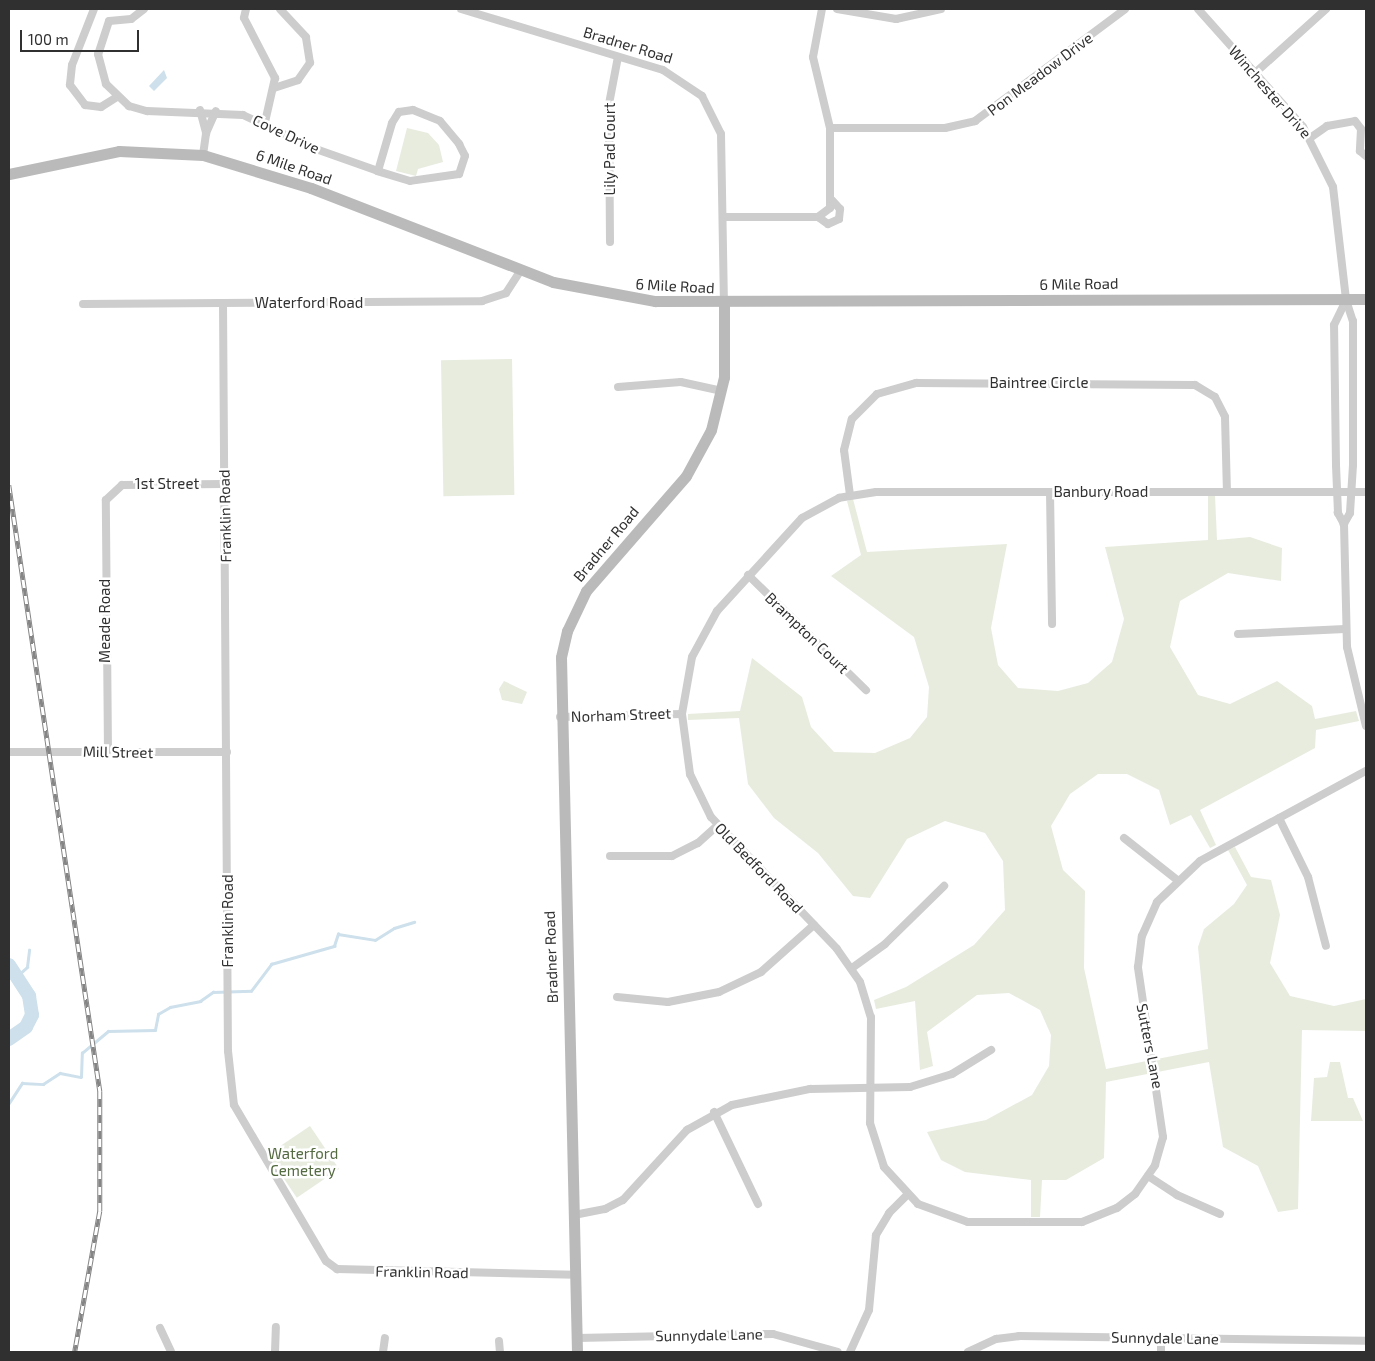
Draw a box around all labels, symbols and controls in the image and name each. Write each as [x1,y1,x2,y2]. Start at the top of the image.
scale bar [22,20,141,52]
street label: Bradner Road [581,23,675,67]
street label: Pon Meadow Drive [984,29,1096,119]
text: 100 m [28,30,69,48]
street label: Winchester Drive [1225,42,1315,142]
street label: Lily Pad Court [601,102,619,196]
street label: Cove Drive [250,111,322,157]
street label: 6 Mile Road [254,146,334,188]
street label: 6 Mile Road [1039,274,1119,294]
street label: 6 Mile Road [635,275,715,297]
street label: Waterford Road [255,294,363,312]
street label: Baintree Circle [990,374,1088,392]
street label: Franklin Road [215,469,235,563]
street label: 1st Street [135,475,199,493]
street label: Banbury Road [1053,483,1149,501]
street label: Bradner Road [569,503,643,585]
street label: Meade Road [96,579,114,663]
street label: Brampton Court [762,589,852,677]
street label: Norham Street [571,704,671,726]
street label: Mill Street [82,742,154,762]
street label: Old Bedford Road [711,819,807,917]
street label: Franklin Road [219,874,237,968]
street label: Bradner Road [540,910,562,1004]
street label: Sutters Lane [1133,1002,1167,1090]
park label: Waterford Cemetery [268,1144,338,1179]
street label: Franklin Road [375,1262,469,1282]
street label: Sunnydale Lane [655,1325,763,1345]
street label: Sunnydale Lane [1111,1328,1219,1348]

